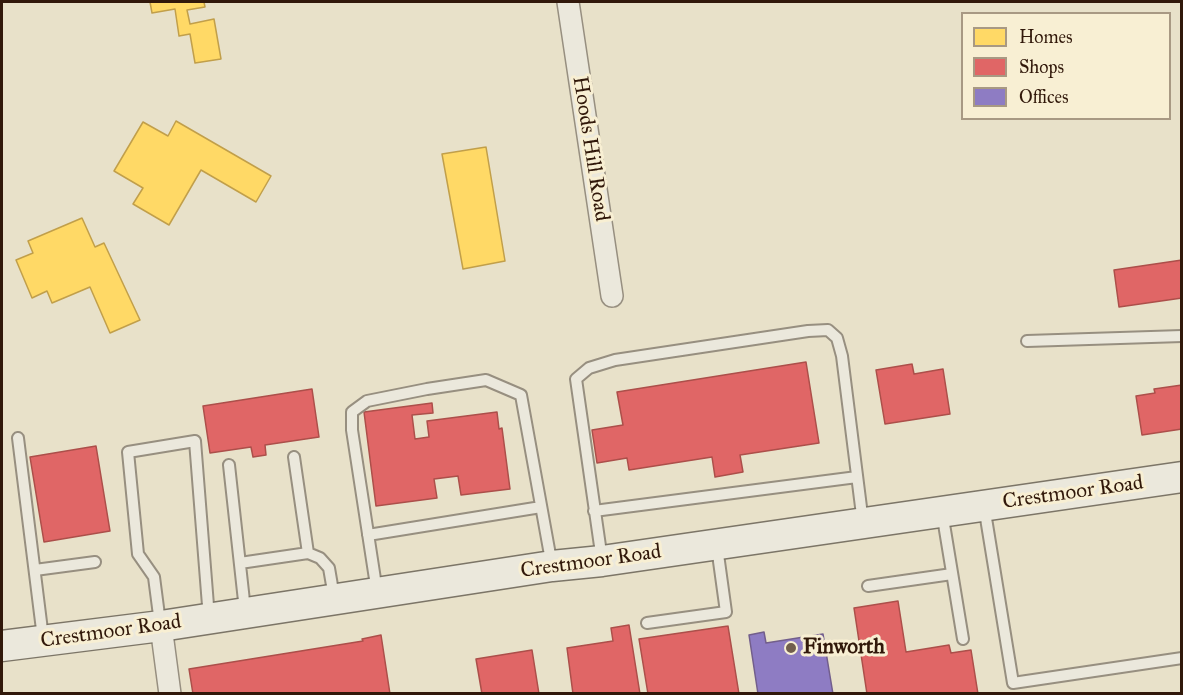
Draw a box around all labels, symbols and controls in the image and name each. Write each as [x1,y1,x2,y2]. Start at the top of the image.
legend [961,12,1171,120]
text: Homes [1019,26,1073,48]
text: Shops [1019,56,1064,78]
street label: Hoods Hill Road [566,75,614,223]
text: Offices [1019,86,1069,108]
street label: Crestmoor Road [1001,471,1145,515]
street label: Crestmoor Road [519,540,663,584]
street label: Crestmoor Road [39,610,183,654]
place label: Finworth [803,635,885,661]
marker: Finworth [784,641,798,655]

